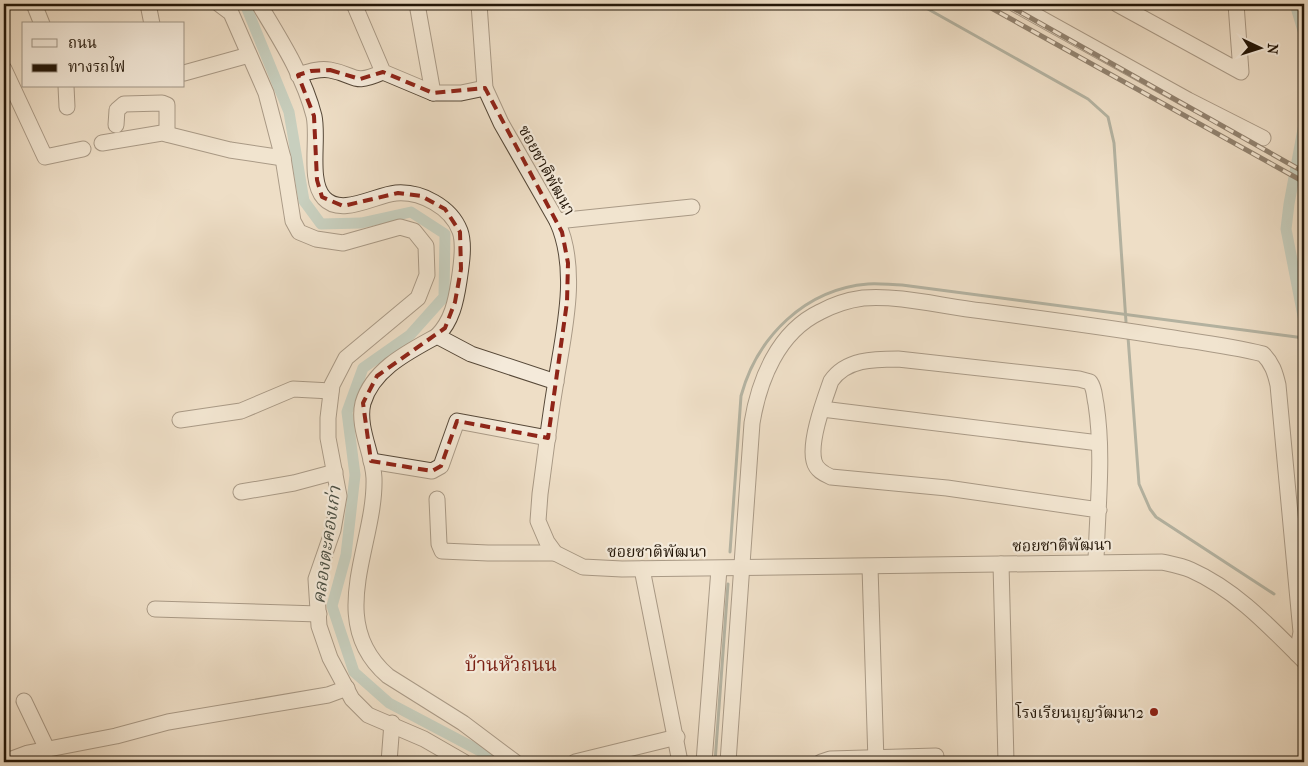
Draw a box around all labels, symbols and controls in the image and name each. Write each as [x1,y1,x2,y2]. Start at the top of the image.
legend [22,22,185,88]
north arrow [1236,22,1286,72]
text: ถนน [68,34,97,52]
text: N [1264,43,1281,55]
text: ทางรถไฟ [68,56,125,76]
street label: ซอยชาติพัฒนา [514,122,580,218]
water label: คลองตะคองเก่า [308,484,346,605]
street label: ซอยชาติพัฒนา [1012,535,1112,555]
street label: ซอยชาติพัฒนา [607,542,707,561]
district label: บ้านหัวถนน [465,654,557,676]
place label: โรงเรียนบุญวัฒนา2 [1015,702,1144,724]
marker: โรงเรียนบุญวัฒนา2 [1148,706,1160,718]

